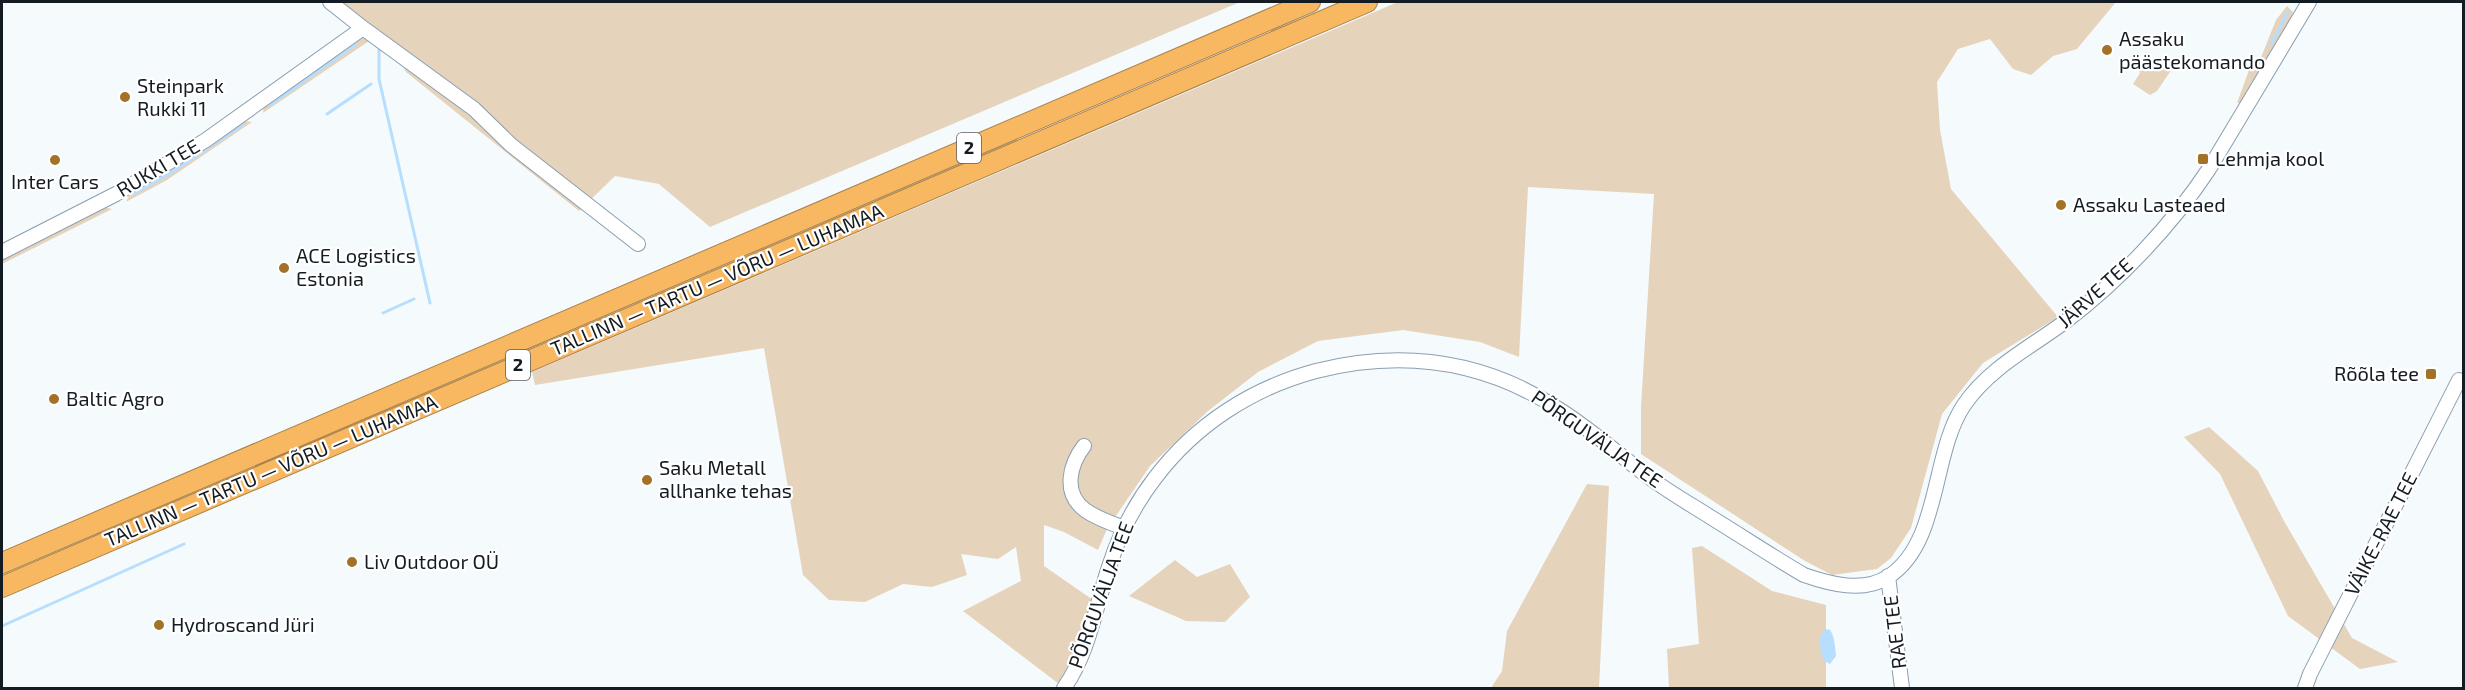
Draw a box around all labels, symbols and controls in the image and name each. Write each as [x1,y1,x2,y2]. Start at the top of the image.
place label: Assaku päästekomando [2119,26,2265,73]
marker: Assaku päästekomando [2100,43,2114,57]
place label: Steinpark Rukki 11 [137,73,224,120]
marker: Steinpark Rukki 11 [118,90,132,104]
street label: RUKKI TEE [112,133,203,201]
road number: 2 [957,133,981,163]
place label: Lehmja kool [2215,146,2324,170]
marker: Lehmja kool [2196,152,2210,166]
marker: Inter Cars [48,153,62,167]
place label: Inter Cars [11,169,99,193]
place label: Assaku Lasteaed [2073,192,2226,216]
street label: TALLINN — TARTU — VÕRU — LUHAMAA [547,198,887,360]
marker: Assaku Lasteaed [2054,198,2068,212]
place label: ACE Logistics Estonia [296,243,416,290]
street label: JÄRVE TEE [2052,252,2137,332]
marker: ACE Logistics Estonia [277,261,291,275]
road number: 2 [506,350,530,380]
place label: Rõõla tee [2334,361,2419,385]
marker: Rõõla tee [2424,367,2438,381]
street label: PÕRGUVÄLJA TEE [1527,384,1668,492]
place label: Baltic Agro [66,386,164,410]
street label: TALLINN — TARTU — VÕRU — LUHAMAA [101,389,441,551]
marker: Baltic Agro [47,392,61,406]
place label: Saku Metall allhanke tehas [659,455,792,502]
street label: VÄIKE-RAE TEE [2339,468,2421,599]
marker: Saku Metall allhanke tehas [640,473,654,487]
street label: PÕRGUVÄLJA TEE [1062,518,1138,671]
place label: Liv Outdoor OÜ [364,549,499,573]
marker: Liv Outdoor OÜ [345,555,359,569]
street label: RAE TEE [1878,594,1910,670]
place label: Hydroscand Jüri [171,612,315,636]
marker: Hydroscand Jüri [152,618,166,632]

